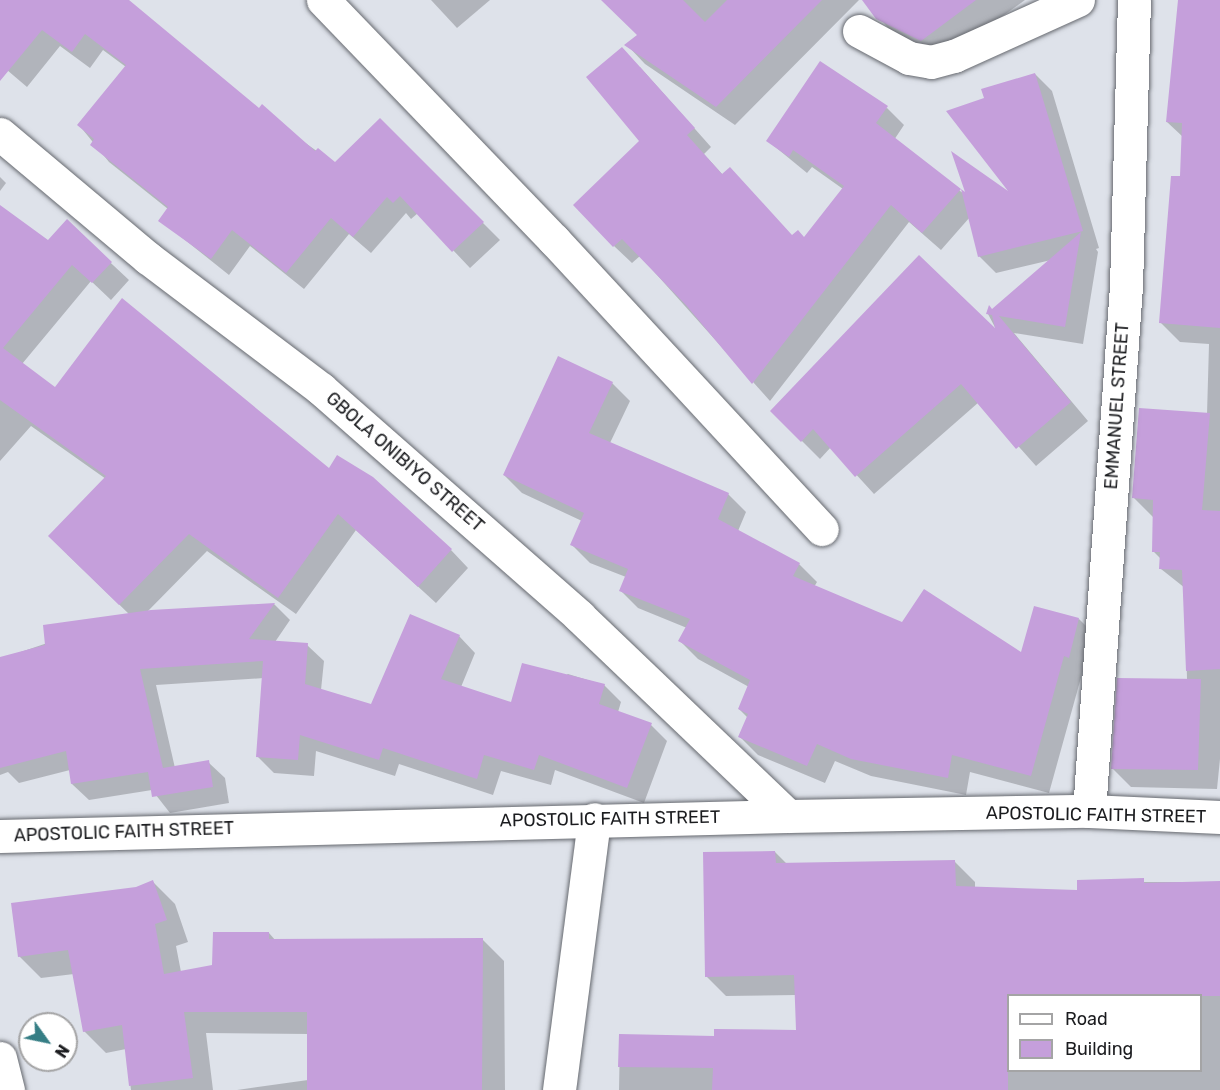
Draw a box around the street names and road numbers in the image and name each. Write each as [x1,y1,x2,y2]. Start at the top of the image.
street label: EMMANUEL STREET [1100,322,1134,490]
street label: GBOLA ONIBIYO STREET [321,387,489,537]
street label: APOSTOLIC FAITH STREET [986,802,1206,828]
street label: APOSTOLIC FAITH STREET [500,806,720,832]
street label: APOSTOLIC FAITH STREET [13,817,235,847]

